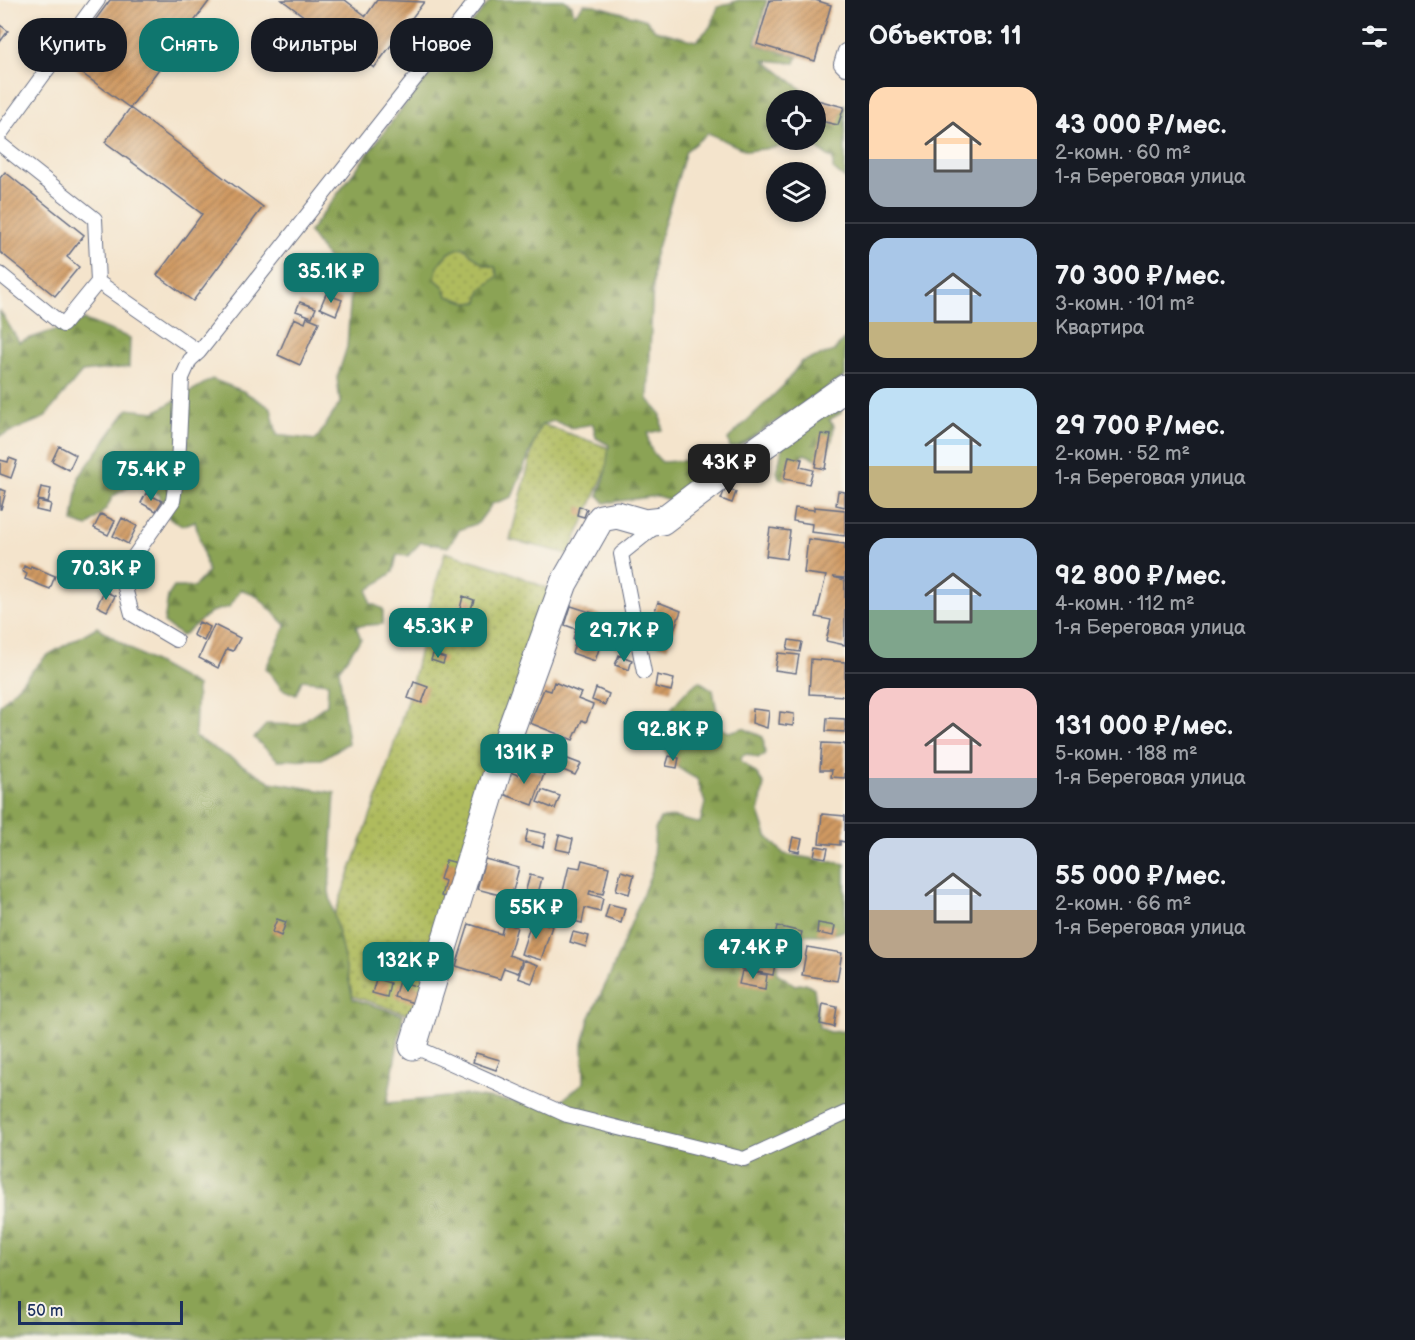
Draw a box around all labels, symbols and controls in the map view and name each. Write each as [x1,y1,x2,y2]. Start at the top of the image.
chip: Купить [18,18,127,72]
chip: Снять [139,18,239,72]
chip: Фильтры [251,18,378,72]
chip: Новое [390,18,493,72]
icon: filters [1358,20,1391,53]
text: Объектов: 11 [869,21,1022,52]
map controls [766,90,826,222]
button: locate [766,90,826,150]
text: 43 000 ₽/мес. [1055,110,1226,141]
icon: home [917,111,989,183]
text: 2-комн. · 60 m² [1055,141,1191,165]
button: layers [766,162,826,222]
text: 1-я Береговая улица [1055,165,1246,189]
pin: 35.1K ₽ [276,253,386,304]
text: 35.1K ₽ [298,260,364,284]
text: 70 300 ₽/мес. [1055,261,1225,292]
icon: home [917,262,989,334]
text: 3-комн. · 101 m² [1055,292,1195,316]
text: Квартира [1055,316,1145,340]
text: 29 700 ₽/мес. [1055,411,1225,442]
icon: home [917,412,989,484]
text: 2-комн. · 52 m² [1055,442,1190,466]
pin: 43K ₽ [687,444,771,495]
pin: 75.4K ₽ [96,451,206,502]
text: 43K ₽ [702,451,756,475]
text: 75.4K ₽ [116,458,186,482]
text: 1-я Береговая улица [1055,466,1246,490]
pin: 70.3K ₽ [51,550,161,601]
text: 70.3K ₽ [71,557,141,581]
text: 92 800 ₽/мес. [1055,561,1226,592]
icon: home [917,562,989,634]
text: 4-комн. · 112 m² [1055,592,1195,616]
pin: 45.3K ₽ [383,608,493,659]
pin: 29.7K ₽ [569,612,679,663]
text: 45.3K ₽ [403,615,473,639]
text: 1-я Береговая улица [1055,616,1246,640]
text: 29.7K ₽ [589,619,659,643]
pin: 92.8K ₽ [618,711,728,762]
text: 131 000 ₽/мес. [1055,711,1233,742]
icon: home [917,712,989,784]
text: 92.8K ₽ [638,718,708,742]
pin: 131K ₽ [475,734,573,785]
text: 131K ₽ [494,741,554,765]
text: 5-комн. · 188 m² [1055,742,1198,766]
text: 1-я Береговая улица [1055,766,1246,790]
text: 55 000 ₽/мес. [1055,861,1226,892]
icon: home [917,862,989,934]
pin: 55K ₽ [494,889,578,940]
text: 2-комн. · 66 m² [1055,892,1191,916]
text: 55K ₽ [509,896,563,920]
text: 1-я Береговая улица [1055,916,1246,940]
pin: 47.4K ₽ [698,929,808,980]
text: 47.4K ₽ [718,936,788,960]
pin: 132K ₽ [359,942,457,993]
text: 132K ₽ [377,949,439,973]
scale bar [18,1298,183,1326]
text: 50 m [27,1302,63,1321]

